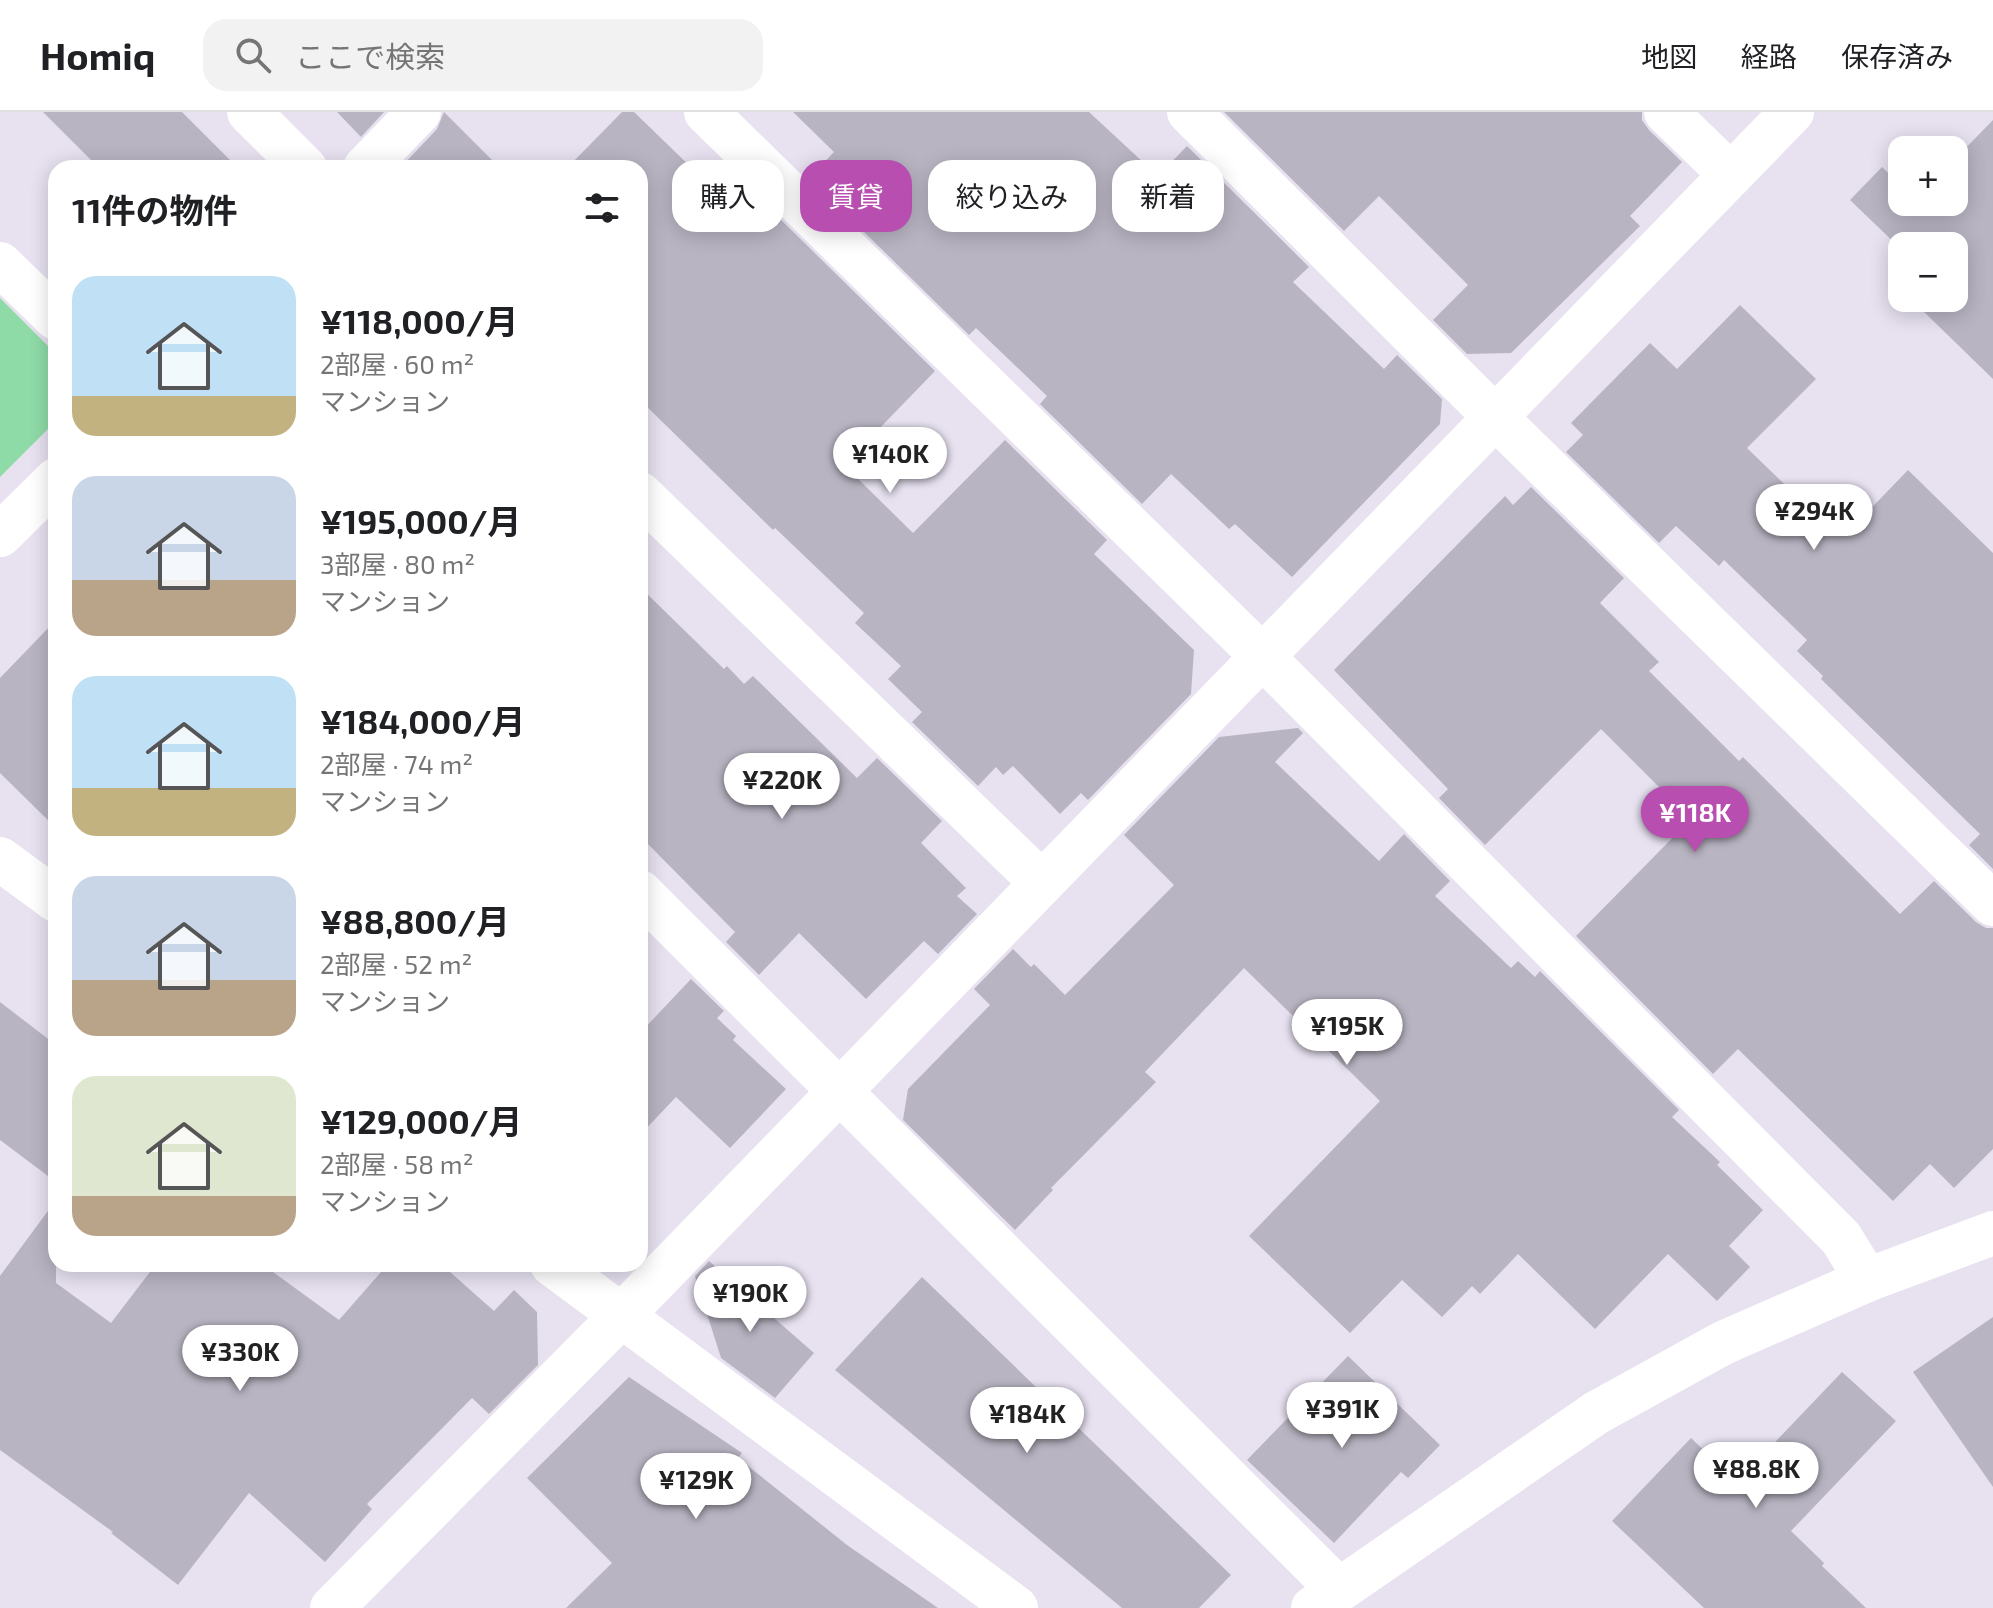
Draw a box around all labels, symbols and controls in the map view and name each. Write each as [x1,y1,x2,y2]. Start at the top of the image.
search box [203,19,763,91]
text: Homiq [40,32,155,78]
icon: search [231,33,275,77]
text: ここで検索 [295,38,445,74]
text: 地図 [1641,39,1697,73]
text: 経路 [1741,39,1797,73]
text: 保存済み [1841,39,1953,73]
map controls [1888,136,1968,312]
button: + [1888,136,1968,216]
chip: 購入 [672,160,784,232]
chip: 賃貸 [800,160,912,232]
chip: 絞り込み [928,160,1096,232]
chip: 新着 [1112,160,1224,232]
icon: filters [580,186,624,230]
text: 11件の物件 [72,189,237,230]
button: − [1888,232,1968,312]
text: ¥118,000/月 [320,300,519,341]
icon: home [136,308,232,404]
text: 2部屋 · 60 m² [320,348,474,379]
text: マンション [320,385,450,416]
pin: ¥140K [834,427,946,495]
text: ¥140K [851,437,929,468]
pin: ¥294K [1758,484,1870,552]
text: ¥294K [1774,494,1854,525]
text: ¥195,000/月 [320,500,521,541]
icon: home [136,508,232,604]
text: 3部屋 · 80 m² [320,548,475,579]
text: マンション [320,585,450,616]
text: ¥184,000/月 [320,700,526,741]
icon: home [136,708,232,804]
text: 2部屋 · 74 m² [320,748,473,779]
pin: ¥220K [726,753,838,821]
text: ¥220K [742,763,822,794]
text: マンション [320,785,450,816]
pin: ¥118K [1639,786,1751,854]
text: ¥118K [1659,796,1731,827]
text: ¥88,800/月 [320,900,510,941]
icon: home [136,908,232,1004]
text: 2部屋 · 52 m² [320,948,472,979]
text: マンション [320,985,450,1016]
pin: ¥195K [1291,999,1403,1067]
text: ¥195K [1310,1009,1384,1040]
text: ¥129,000/月 [320,1100,522,1141]
icon: home [136,1108,232,1204]
text: 2部屋 · 58 m² [320,1148,473,1179]
text: マンション [320,1185,450,1216]
pin: ¥190K [694,1266,806,1334]
text: ¥190K [712,1276,788,1307]
pin: ¥330K [184,1325,296,1393]
text: ¥330K [200,1335,280,1366]
pin: ¥391K [1286,1382,1398,1450]
pin: ¥184K [971,1387,1083,1455]
text: ¥391K [1304,1392,1380,1423]
text: ¥184K [988,1397,1066,1428]
pin: ¥88.8K [1691,1442,1821,1510]
text: ¥88.8K [1712,1452,1800,1483]
pin: ¥129K [640,1453,752,1521]
text: ¥129K [658,1463,734,1494]

